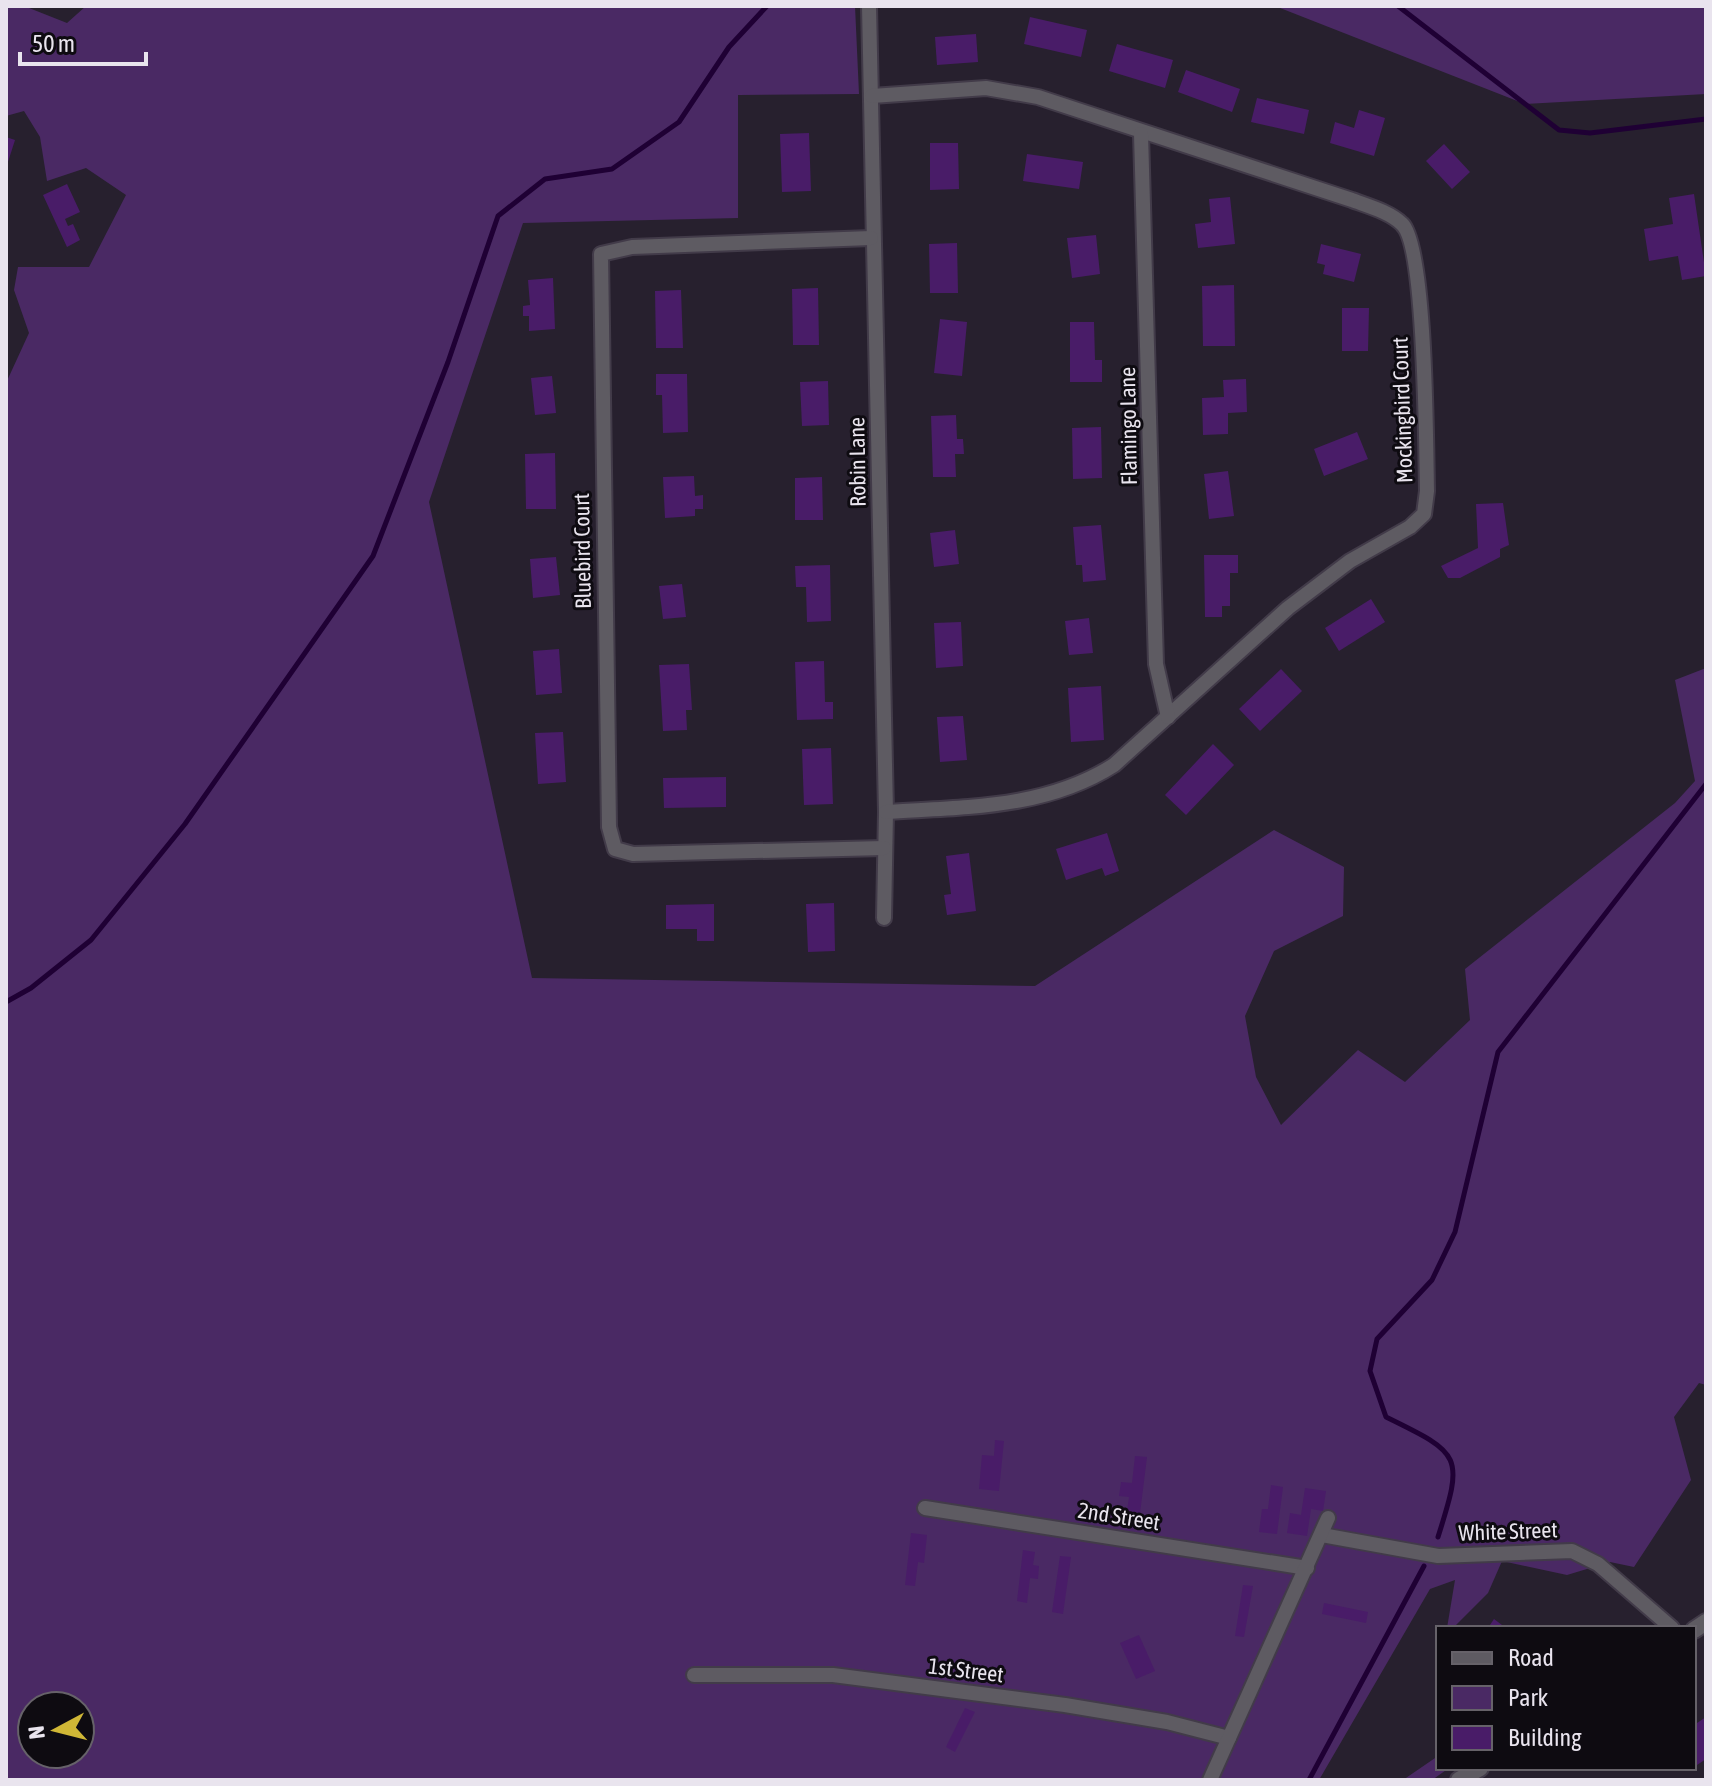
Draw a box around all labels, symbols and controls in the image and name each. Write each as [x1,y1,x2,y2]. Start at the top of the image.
scale bar [20,16,146,66]
text: 50 m [32,30,75,57]
street label: Mockingbird Court [1386,336,1418,484]
street label: Flamingo Lane [1114,367,1142,485]
street label: Robin Lane [843,417,871,507]
street label: Bluebird Court [568,493,596,609]
street label: 2nd Street [1076,1497,1162,1535]
street label: White Street [1458,1516,1558,1546]
legend [1436,1626,1696,1770]
text: Road [1508,1644,1554,1671]
street label: 1st Street [927,1652,1005,1688]
text: Park [1508,1684,1549,1711]
north arrow [16,1690,96,1770]
text: N [22,1724,50,1740]
text: Building [1508,1724,1582,1751]

